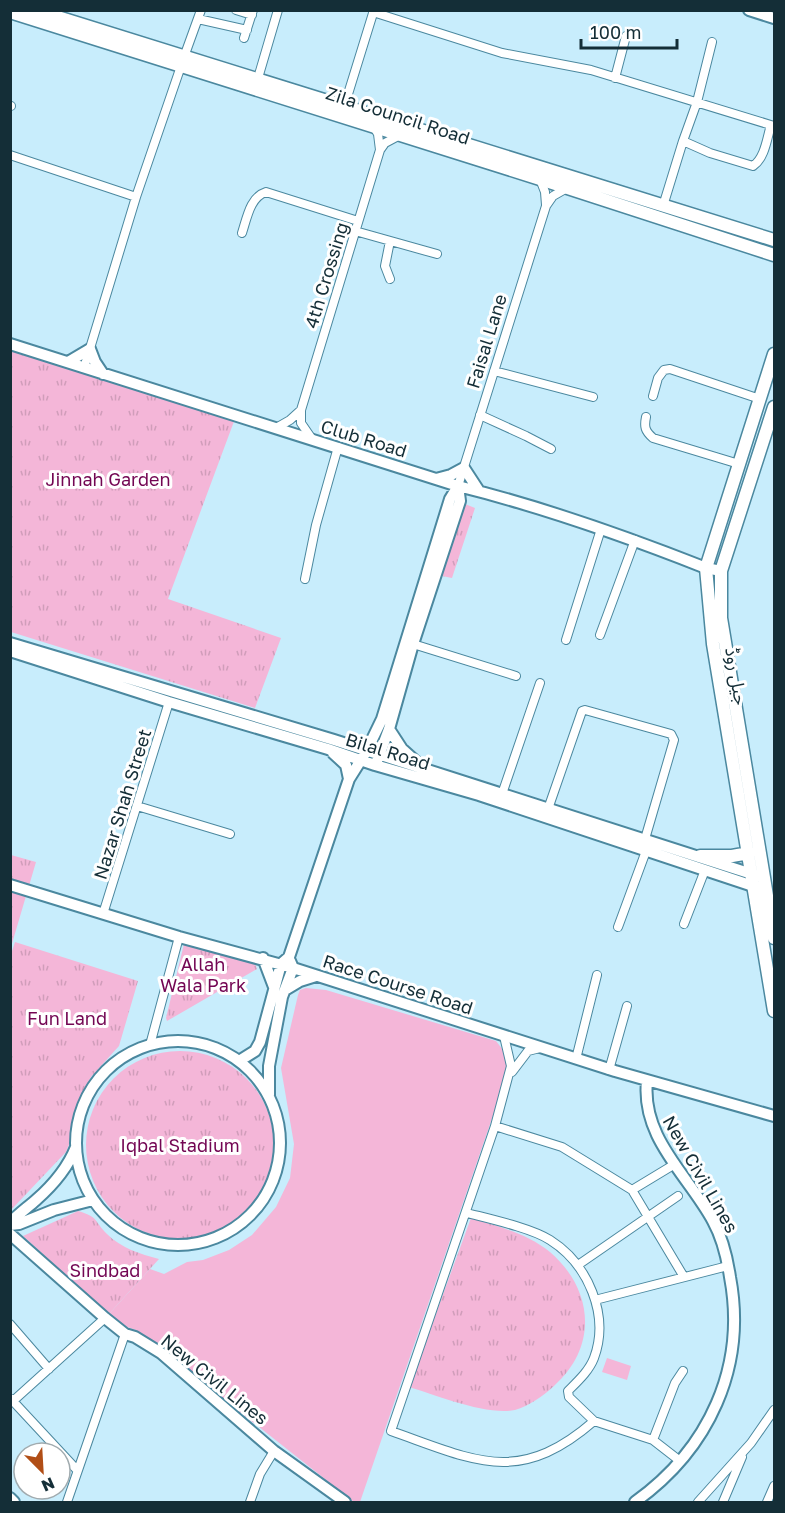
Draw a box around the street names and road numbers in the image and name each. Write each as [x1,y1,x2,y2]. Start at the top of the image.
street label: Zila Council Road [323,81,473,149]
street label: 4th Crossing [299,219,353,331]
street label: Faisal Lane [461,291,511,391]
street label: Club Road [318,415,410,461]
street label: جیل روڈ [720,645,753,707]
street label: Nazar Shah Street [89,726,155,882]
street label: Bilal Road [343,728,433,774]
street label: Race Course Road [320,949,476,1019]
street label: New Civil Lines [659,1112,743,1236]
street label: New Civil Lines [157,1329,273,1429]

